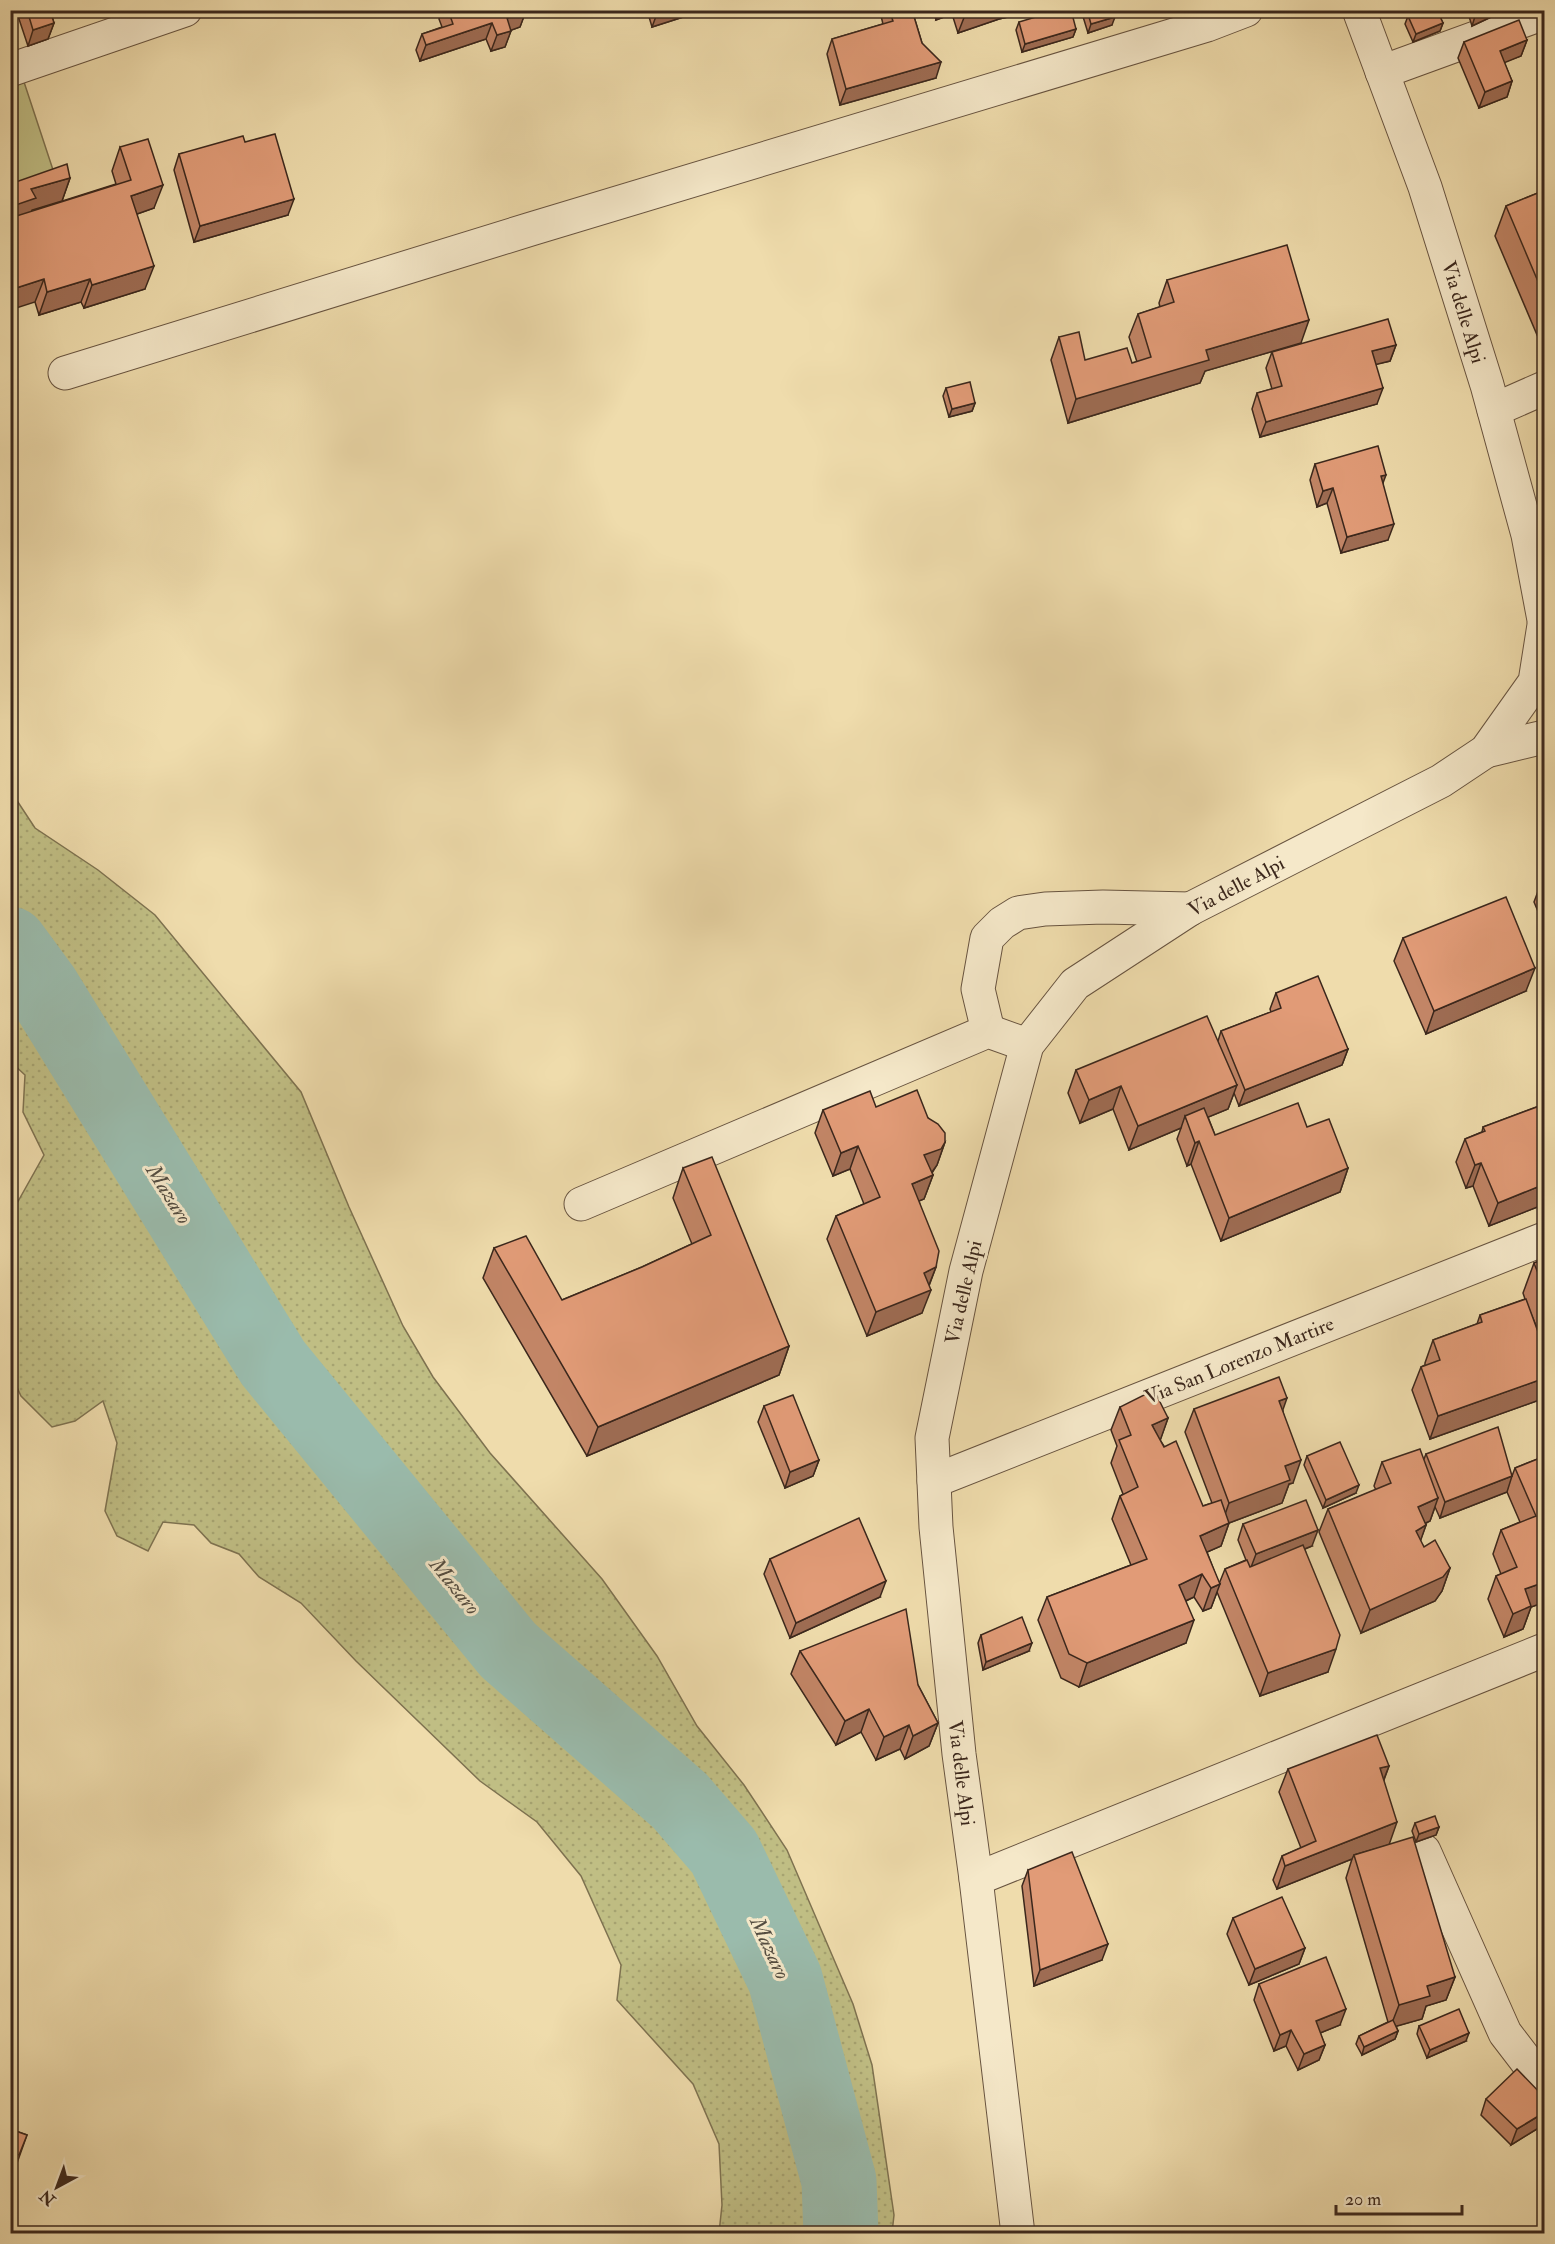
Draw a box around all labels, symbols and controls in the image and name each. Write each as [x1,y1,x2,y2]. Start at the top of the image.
street label: Via delle Alpi [1435,258,1491,367]
street label: Via delle Alpi [1184,851,1289,923]
water label: Mazaro [139,1157,197,1229]
street label: Via delle Alpi [939,1238,989,1347]
street label: Via San Lorenzo Martire [1141,1311,1337,1410]
water label: Mazaro [422,1551,486,1620]
street label: Via delle Alpi [942,1719,980,1827]
water label: Mazaro [743,1911,796,1984]
north arrow [27,2157,87,2217]
scale bar [1336,2178,1462,2216]
text: N [35,2185,61,2210]
text: 20 m [1345,2188,1381,2211]

